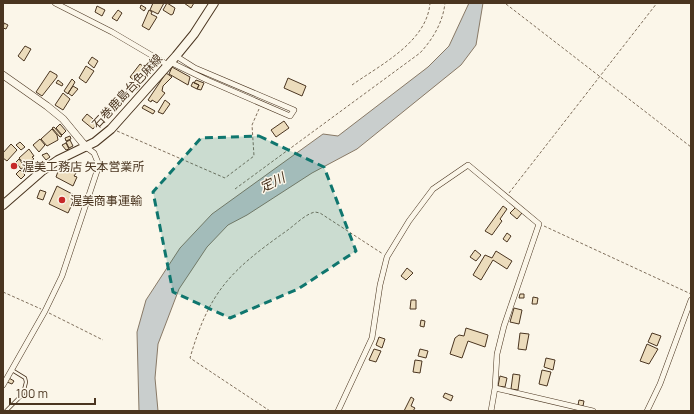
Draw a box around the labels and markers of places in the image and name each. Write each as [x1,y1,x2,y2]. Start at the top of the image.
place label: 渥美工務店 矢本営業所 [22,158,144,175]
marker: 渥美工務店 矢本営業所 [9,161,19,171]
place label: 渥美商事運輸 [70,192,142,209]
marker: 渥美商事運輸 [57,195,67,205]

